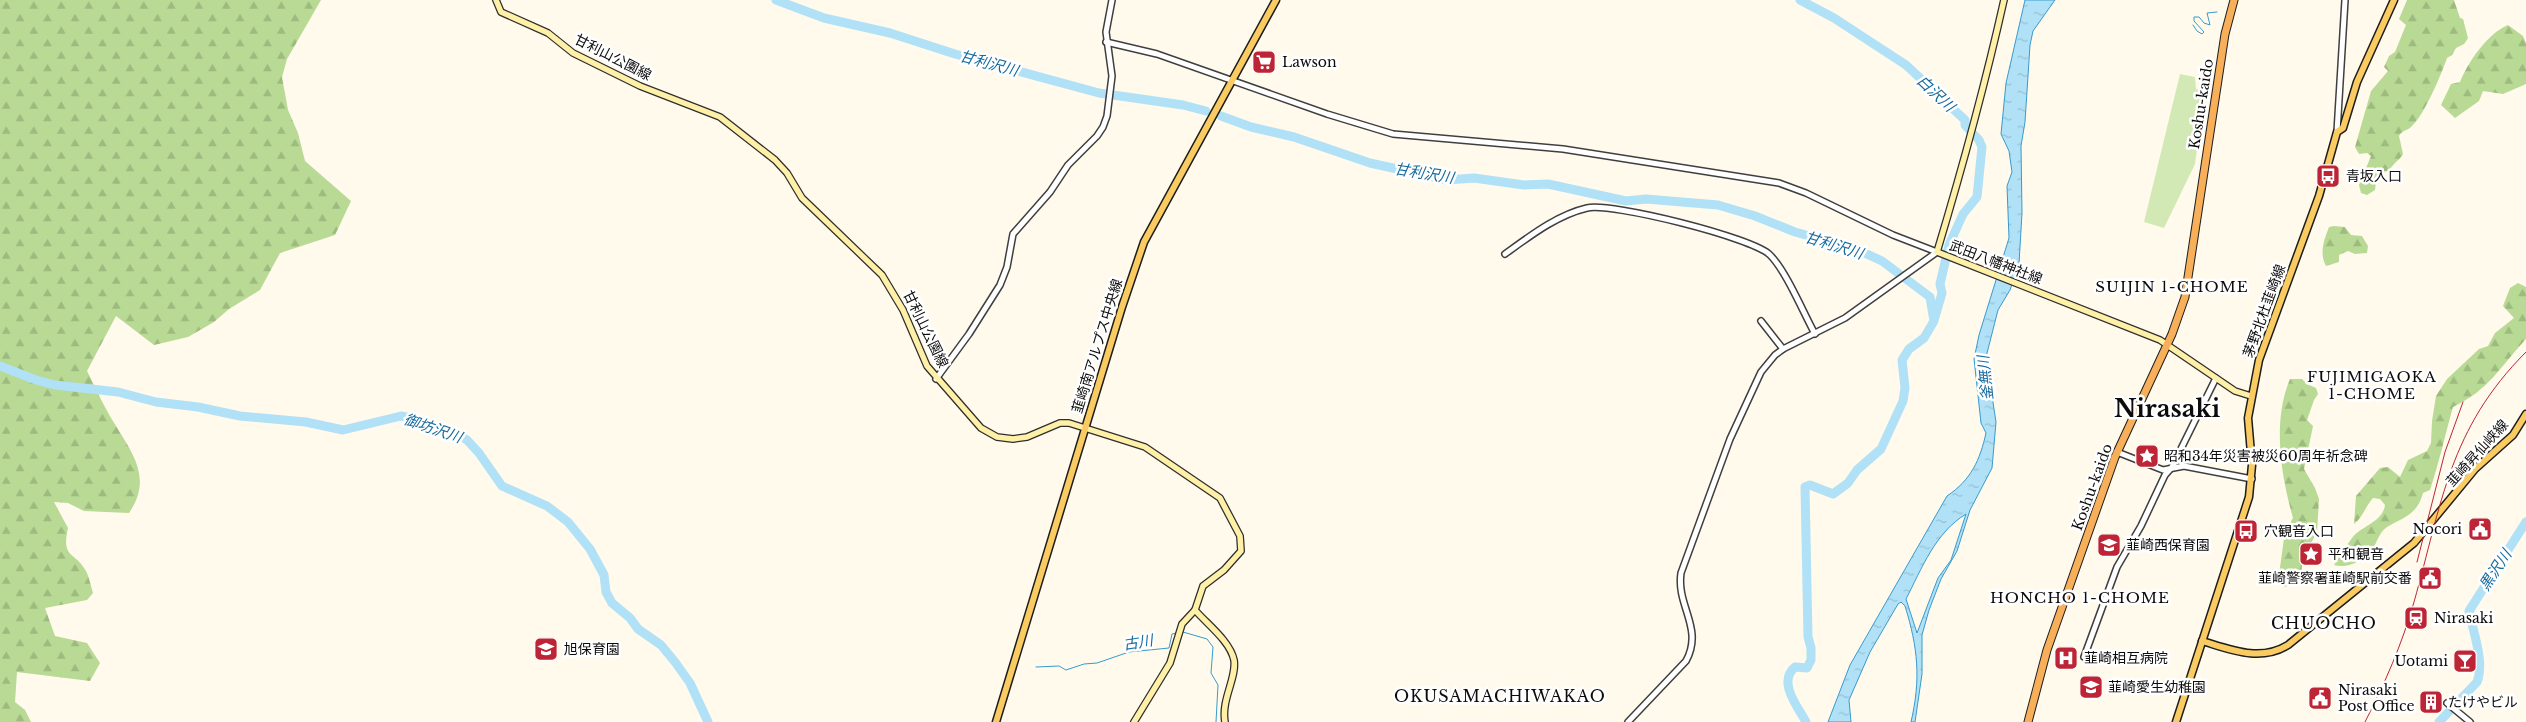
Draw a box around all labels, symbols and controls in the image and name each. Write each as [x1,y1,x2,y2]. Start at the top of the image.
street label: 甘利山公園線 [571,30,655,84]
water label: 甘利沢川 [958,46,1022,80]
supermarket icon: Lawson [1251,49,1277,75]
place label: Lawson [1282,53,1337,71]
street label: Koshu-kaido [2185,58,2217,150]
water label: 白沢川 [1913,71,1960,117]
water label: 甘利沢川 [1393,159,1457,187]
bus stop icon: 青坂入口 [2315,163,2341,189]
place label: 青坂入口 [2346,167,2402,185]
water label: 甘利沢川 [1803,227,1867,263]
street label: 武田八幡神社線 [1947,236,2045,288]
street label: 茅野北杜韮崎線 [2239,262,2289,360]
street label: 韮崎南アルプス中央線 [1068,276,1126,416]
district label: SUIJIN 1-CHOME [2095,277,2249,296]
street label: 甘利山公園線 [899,287,953,371]
water label: 釜無川 [1973,353,1997,401]
district label: FUJIMIGAOKA 1-CHOME [2307,367,2437,403]
district label: Nirasaki [2114,394,2220,423]
water label: 御坊沢川 [402,409,466,447]
street label: 韮崎昇仙峡線 [2442,416,2512,490]
street label: Koshu-kaido [2068,441,2116,533]
place icon: 昭和34年災害被災60周年祈念碑 [2134,443,2160,469]
place label: 昭和34年災害被災60周年祈念碑 [2164,447,2368,465]
public building icon: Nocori [2467,516,2493,542]
bus stop icon: 穴観音入口 [2233,518,2259,544]
place label: Nocori [2413,520,2462,538]
place label: 穴観音入口 [2264,522,2334,540]
school or university icon: 韮崎西保育園 [2096,532,2122,558]
place label: 韮崎西保育園 [2126,536,2210,554]
place icon: 平和観音 [2298,541,2324,567]
water label: 黒沢川 [2475,544,2516,594]
place label: 平和観音 [2328,545,2384,563]
public building icon: 韮崎警察署韮崎駅前交番 [2417,565,2443,591]
place label: 韮崎警察署韮崎駅前交番 [2258,569,2412,587]
district label: HONCHO 1-CHOME [1990,588,2170,607]
station icon: Nirasaki [2403,605,2429,631]
place label: Nirasaki [2434,609,2493,627]
district label: CHUOCHO [2271,613,2377,633]
water label: 古川 [1122,630,1156,654]
school or university icon: 旭保育園 [533,636,559,662]
place label: 旭保育園 [564,640,620,658]
hospital icon: 韮崎相互病院 [2053,645,2079,671]
bar icon: Uotami [2452,648,2478,674]
place label: 韮崎相互病院 [2084,649,2168,667]
place label: Uotami [2394,652,2448,670]
school or university icon: 韮崎愛生幼稚園 [2078,674,2104,700]
place label: 韮崎愛生幼稚園 [2108,678,2206,696]
place label: Nirasaki Post Office [2338,681,2414,715]
public building icon: Nirasaki Post Office [2307,685,2333,711]
district label: OKUSAMACHIWAKAO [1394,686,1606,706]
building icon: たけやビル [2418,689,2444,715]
place label: たけやビル [2448,693,2518,711]

